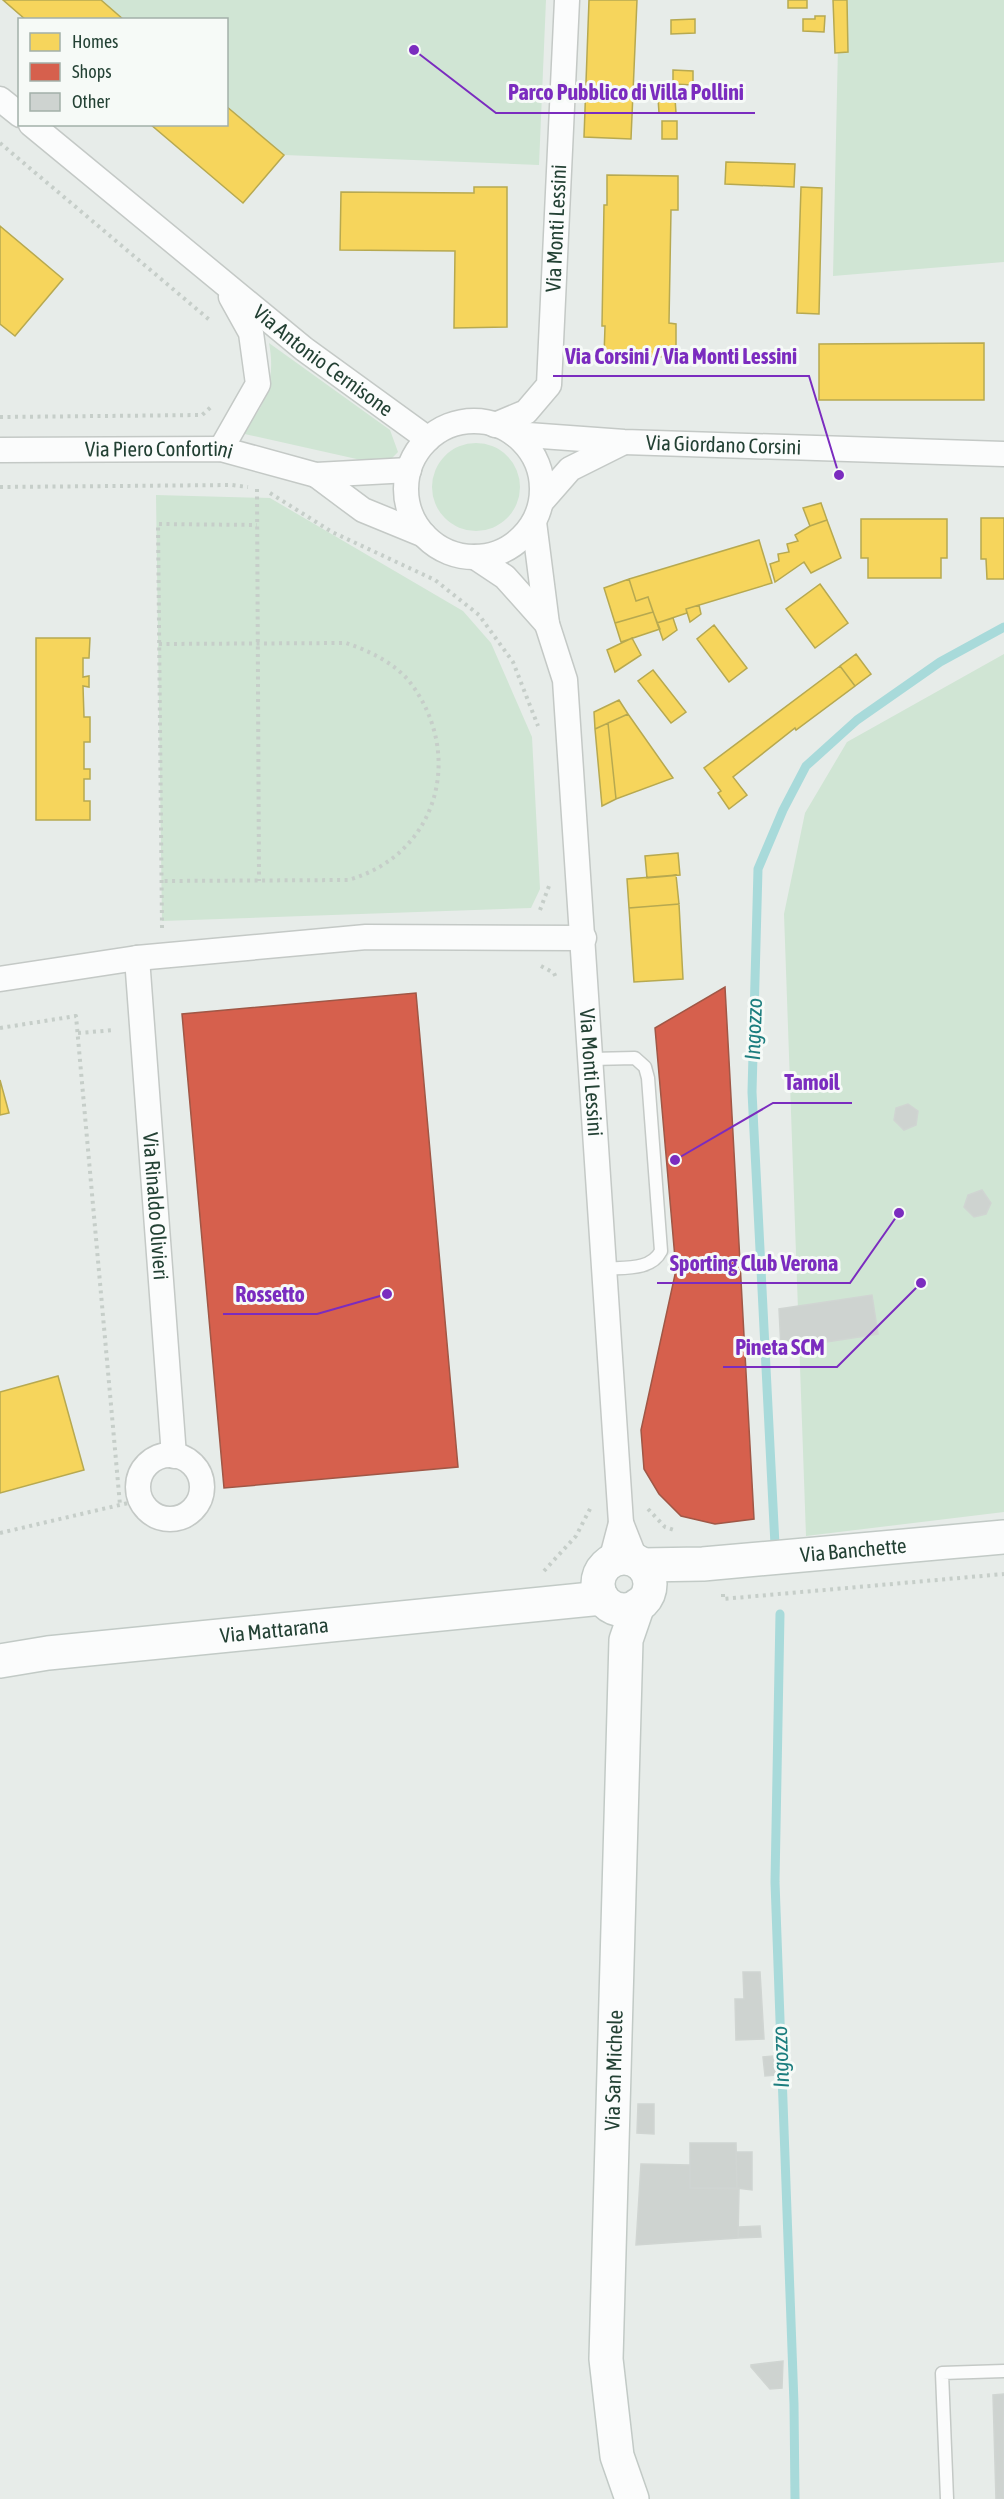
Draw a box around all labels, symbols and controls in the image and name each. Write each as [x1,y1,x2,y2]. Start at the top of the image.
legend [18,18,228,126]
text: Homes [72,31,118,52]
text: Shops [72,61,112,82]
callout: Parco Pubblico di Villa Pollini [496,73,755,113]
text: Parco Pubblico di Villa Pollini [508,79,744,105]
text: Other [72,91,111,112]
street label: Via Monti Lessini [540,164,570,293]
street label: Via Antonio Cernisone [249,299,398,421]
callout: Via Corsini / Via Monti Lessini [553,336,809,376]
text: Via Corsini / Via Monti Lessini [564,343,797,369]
street label: Via Giordano Corsini [646,430,802,459]
street label: Via Piero Confortini [85,436,236,463]
water label: Ingozzo [739,997,767,1061]
street label: Via Monti Lessini [576,1008,608,1137]
callout: Tamoil [773,1063,852,1103]
text: Tamoil [784,1069,841,1095]
street label: Via Rinaldo Olivieri [139,1132,174,1281]
callout: Sporting Club Verona [657,1243,850,1283]
text: Sporting Club Verona [670,1250,838,1276]
callout: Rossetto [223,1274,317,1314]
text: Rossetto [235,1281,305,1307]
callout: Pineta SCM [723,1327,837,1367]
text: Pineta SCM [735,1334,825,1360]
street label: Via Banchette [799,1533,908,1566]
street label: Via Mattarana [219,1612,330,1647]
street label: Via San Michele [599,2010,627,2131]
water label: Ingozzo [766,2025,794,2089]

